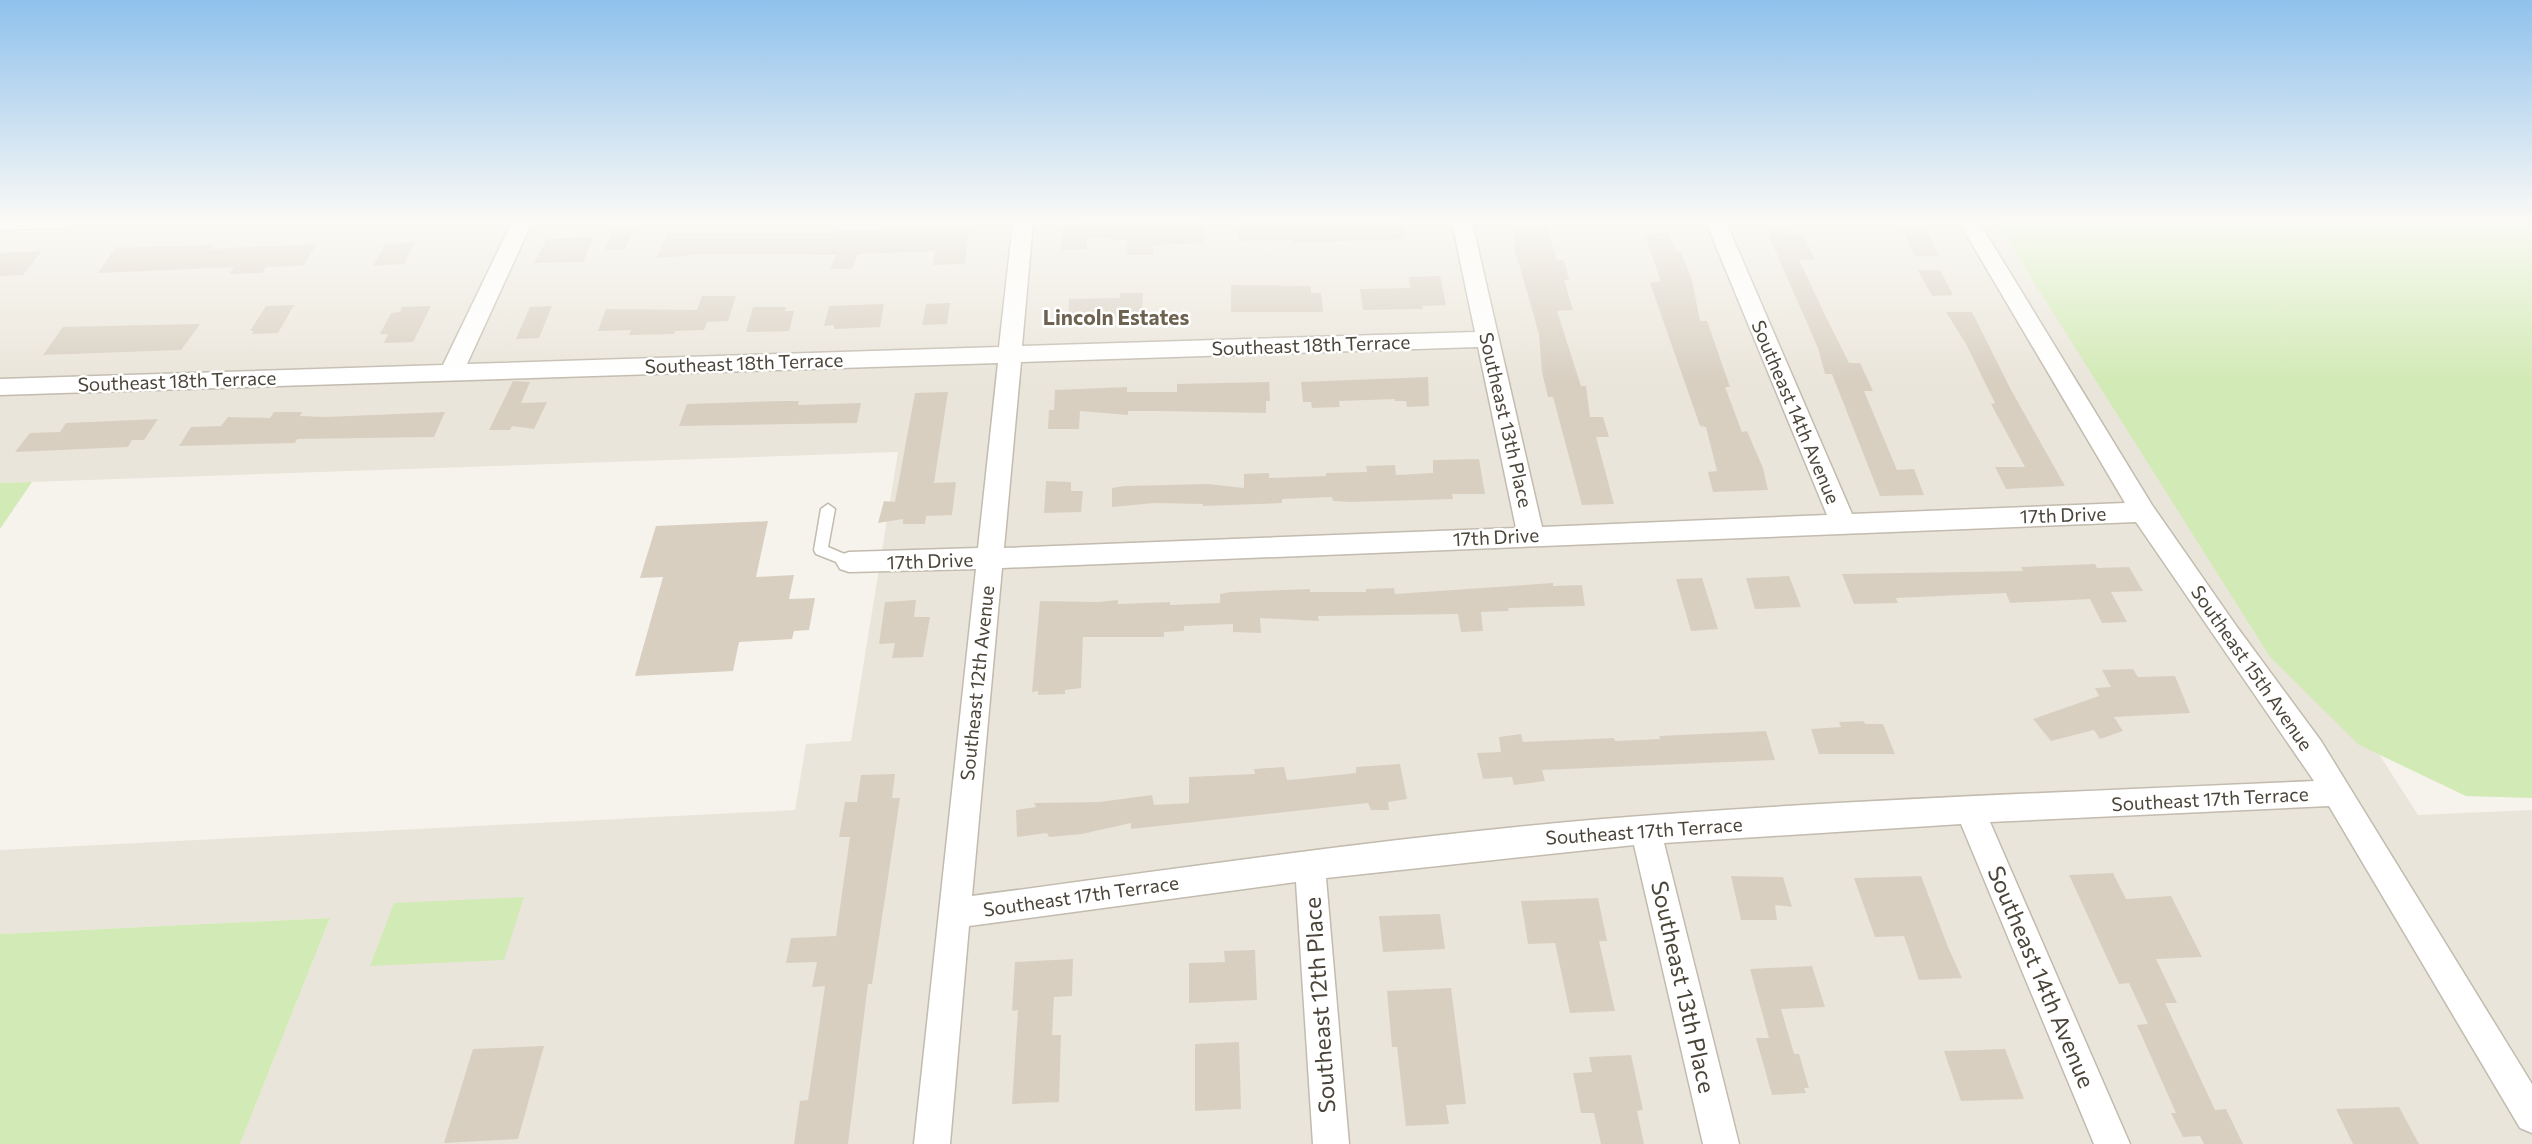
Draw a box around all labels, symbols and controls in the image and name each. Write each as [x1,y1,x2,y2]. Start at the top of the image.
district label: Lincoln Estates [1043,304,1189,329]
street label: Southeast 14th Avenue [1747,317,1846,507]
street label: Southeast 18th Terrace [1211,330,1411,359]
street label: Southeast 13th Place [1475,330,1538,510]
street label: Southeast 18th Terrace [644,348,844,377]
street label: Southeast 18th Terrace [77,366,277,395]
street label: 17th Drive [2019,502,2107,528]
street label: 17th Drive [1452,523,1540,550]
street label: 17th Drive [886,548,974,574]
street label: Southeast 15th Avenue [2187,581,2318,755]
street label: Southeast 12th Avenue [955,584,998,782]
street label: Southeast 17th Terrace [2111,782,2309,815]
street label: Southeast 17th Terrace [1545,812,1743,849]
street label: Southeast 14th Avenue [1982,861,2101,1092]
street label: Southeast 17th Terrace [982,870,1180,921]
street label: Southeast 13th Place [1646,878,1722,1096]
street label: Southeast 12th Place [1297,896,1341,1114]

